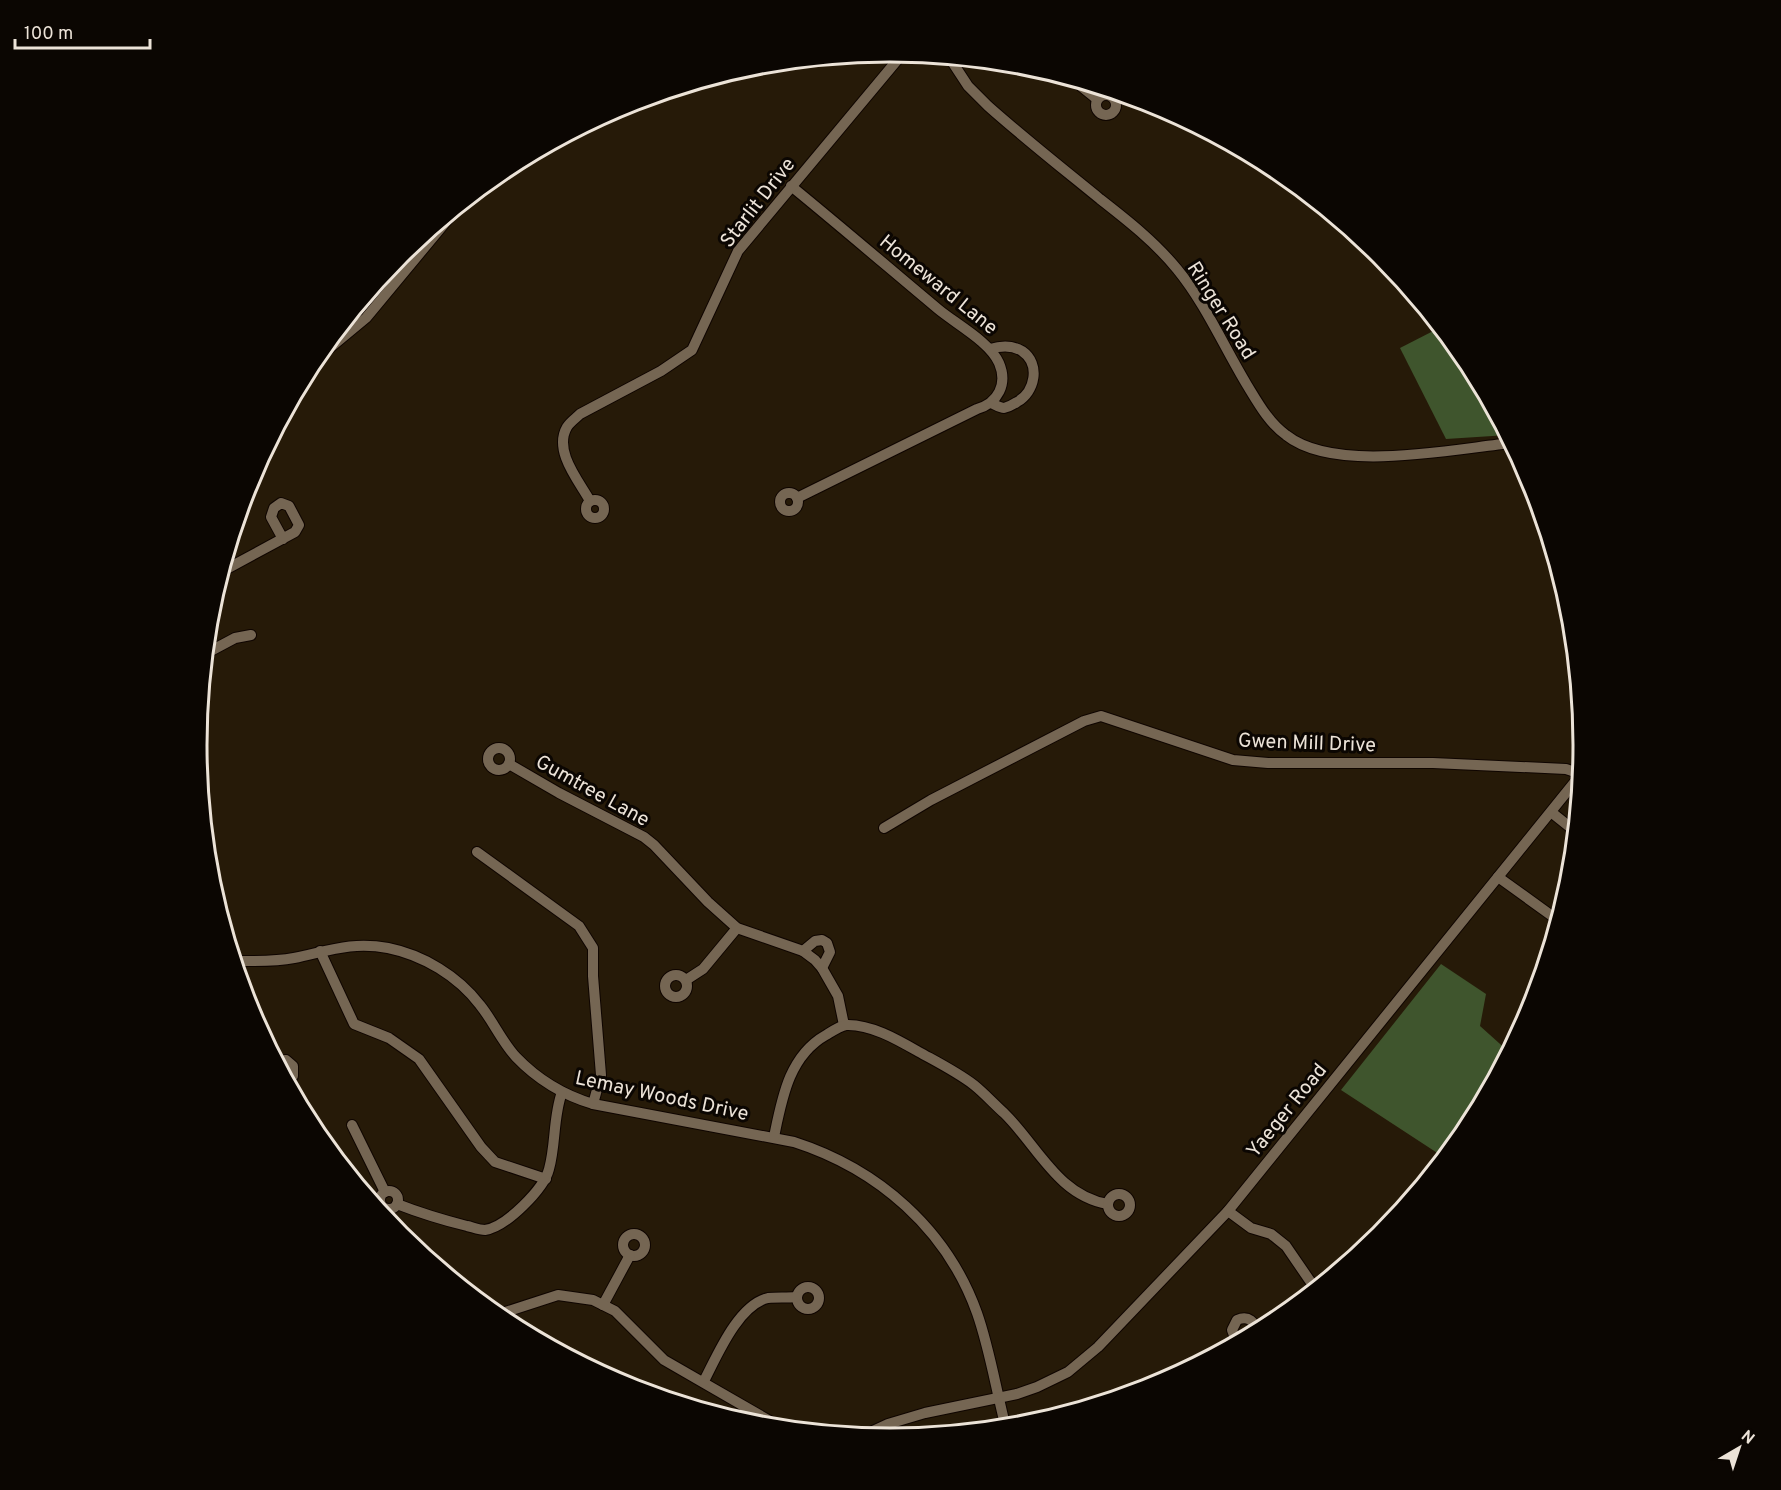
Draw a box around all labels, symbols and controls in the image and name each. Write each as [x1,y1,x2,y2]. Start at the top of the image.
scale bar [15,12,150,50]
text: 100 m [24,23,73,46]
street label: Starlit Drive [715,153,802,254]
street label: Homeward Lane [873,230,1002,341]
street label: Ringer Road [1180,257,1261,365]
street label: Gwen Mill Drive [1237,729,1376,759]
street label: Gumtree Lane [530,750,654,834]
street label: Yaeger Road [1241,1059,1334,1164]
street label: Lemay Woods Drive [573,1066,751,1128]
north arrow [1709,1418,1769,1478]
text: N [1736,1427,1758,1449]

